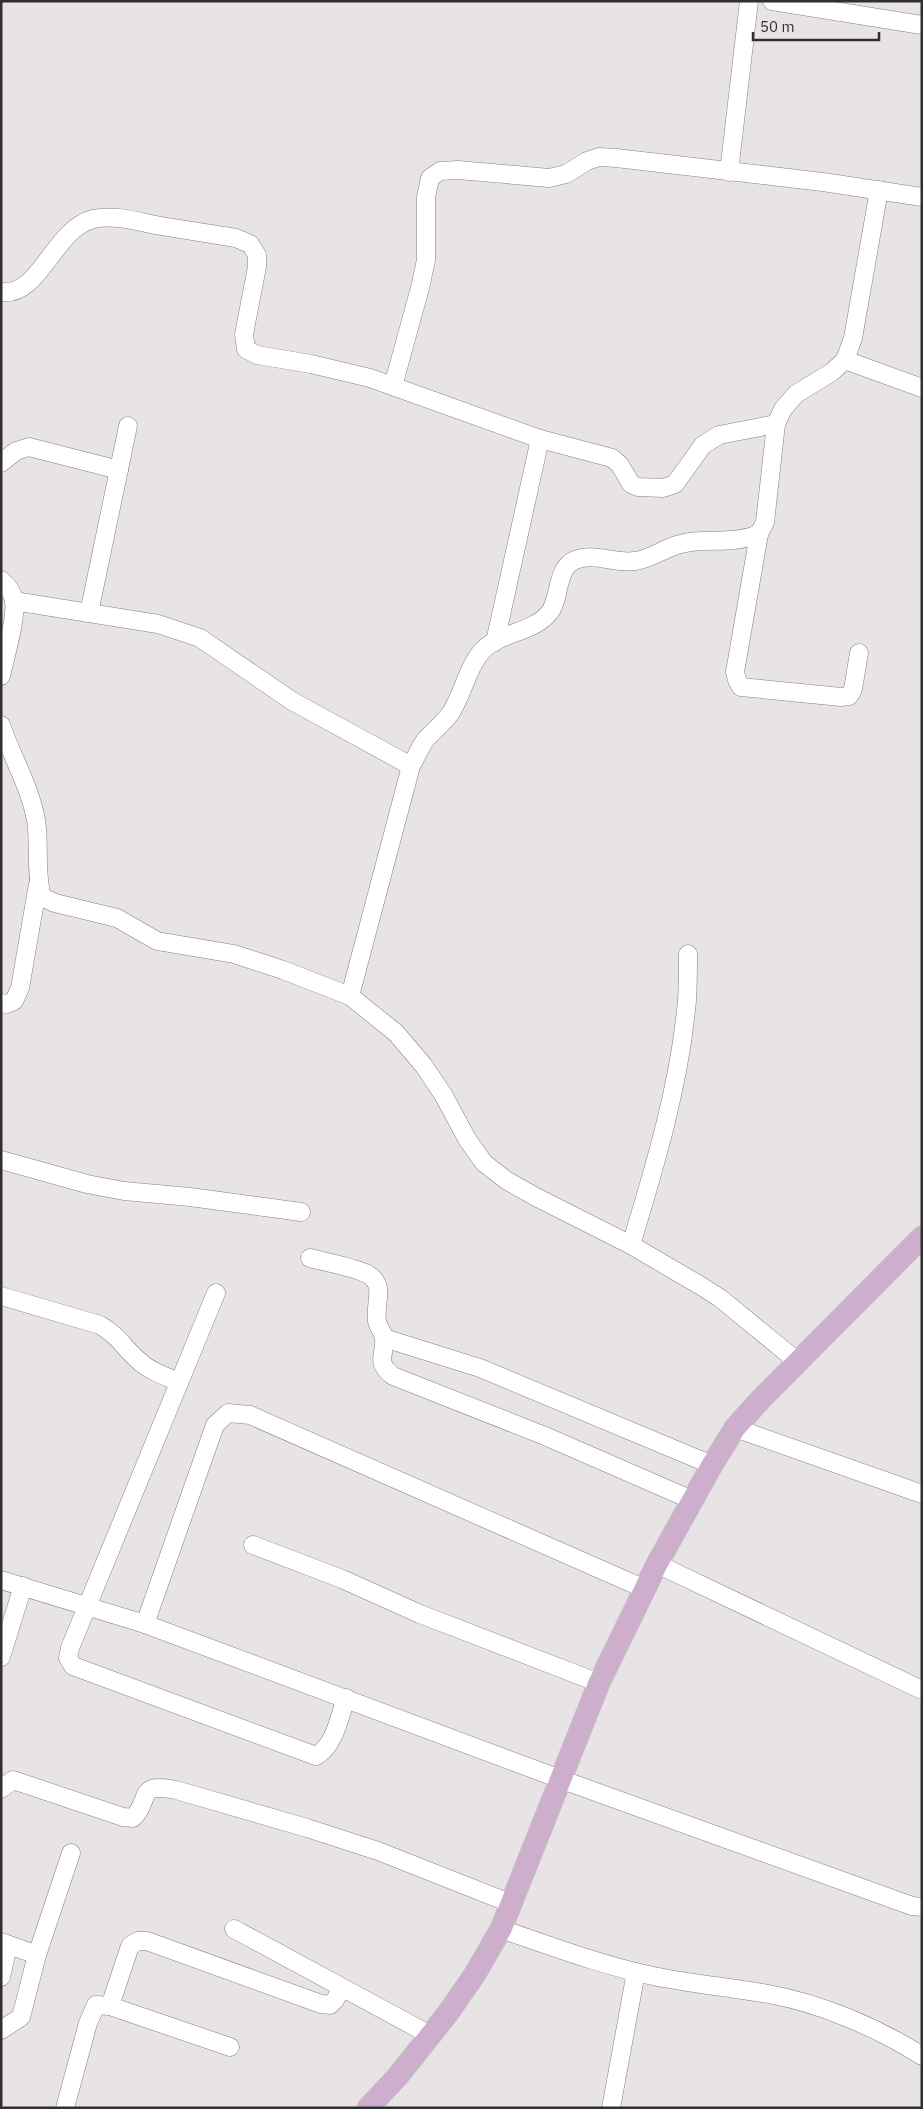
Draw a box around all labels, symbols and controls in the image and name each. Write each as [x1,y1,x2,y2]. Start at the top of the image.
scale bar [753,10,879,42]
text: 50 m [760,17,795,36]

